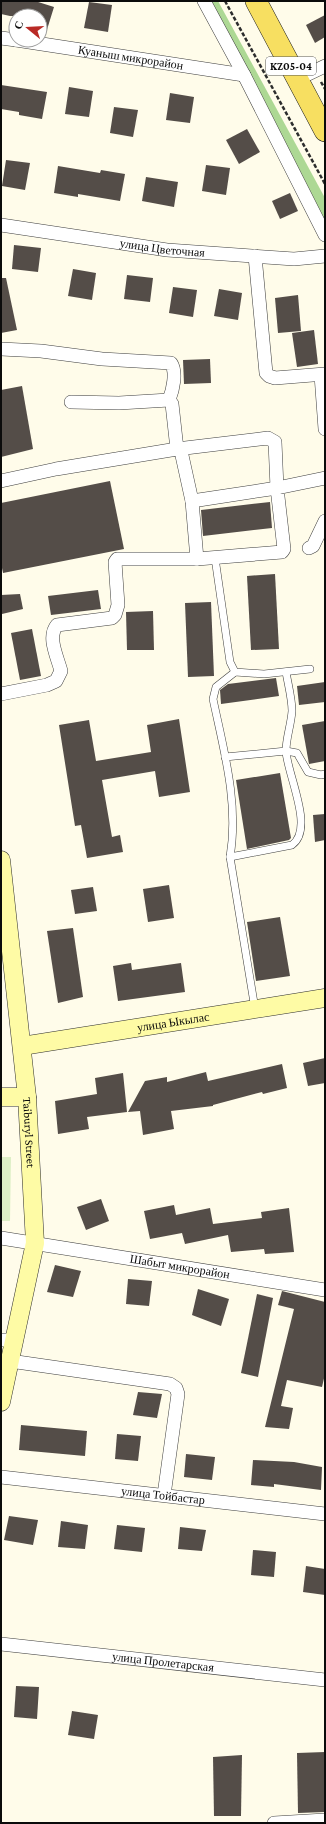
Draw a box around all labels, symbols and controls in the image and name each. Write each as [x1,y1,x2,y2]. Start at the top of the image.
north arrow [8,8,48,48]
text: С [12,19,25,31]
street label: Куаныш микрорайон [77,43,185,73]
road number: KZ05-04 [266,57,316,75]
street label: улица Цветочная [119,236,206,260]
street label: улица Ыкылас [136,1009,210,1035]
street label: Taiburyl Street [20,1097,38,1169]
street label: Шабыт микрорайон [129,1252,231,1282]
street label: улица Тойбастар [120,1484,206,1507]
street label: улица Пролетарская [111,1649,215,1675]

